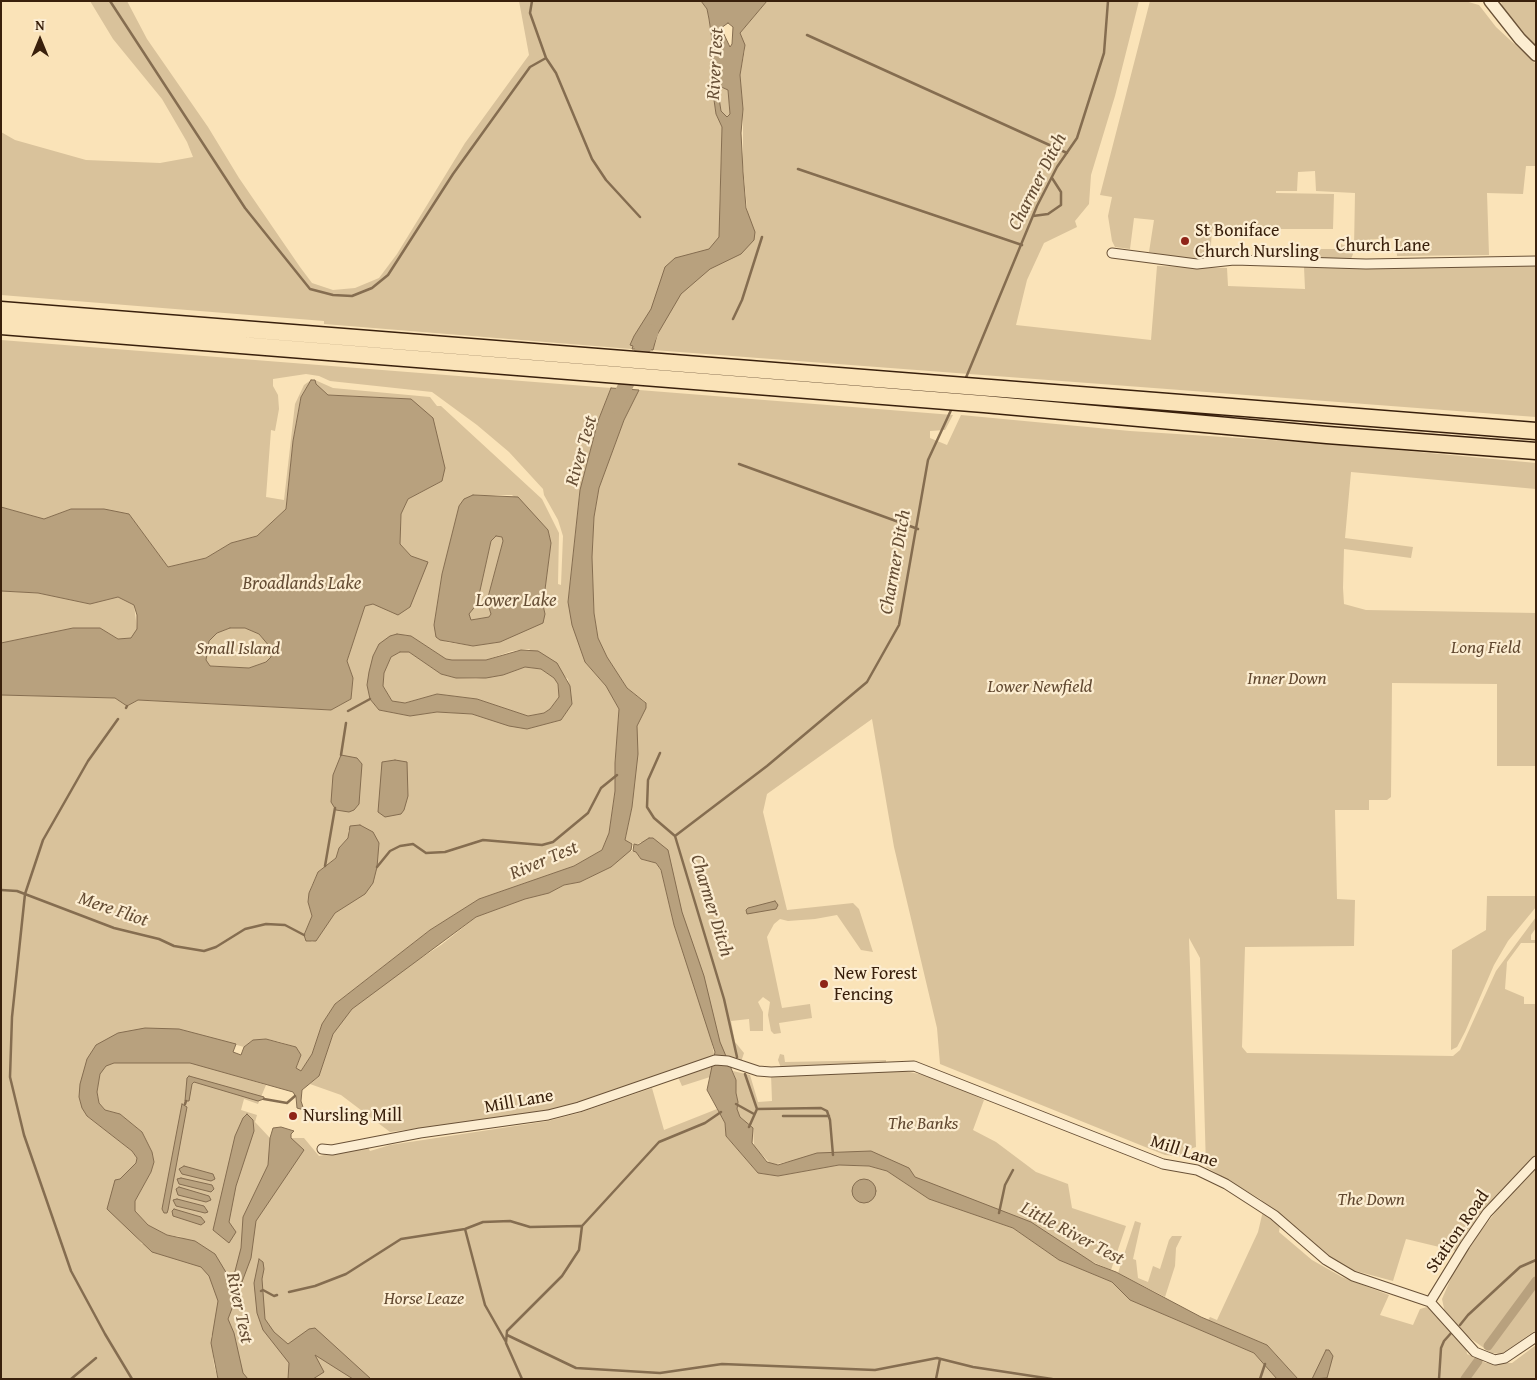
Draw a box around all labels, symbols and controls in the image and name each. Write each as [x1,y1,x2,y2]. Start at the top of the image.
north arrow [15,15,65,65]
text: N [35,15,45,35]
water label: River Test [703,27,729,101]
water label: Charmer Ditch [1004,130,1072,234]
place label: St Boniface Church Nursling [1195,220,1319,262]
marker: St Boniface Church Nursling [1179,235,1191,247]
street label: Church Lane [1336,235,1430,257]
water label: River Test [561,413,603,489]
water label: Charmer Ditch [876,508,916,616]
water label: Broadlands Lake [242,573,362,595]
water label: Lower Lake [475,590,557,612]
park label: Long Field [1451,637,1521,659]
park label: Small Island [196,638,280,660]
park label: Inner Down [1247,668,1327,690]
park label: Lower Newfield [988,676,1092,698]
water label: River Test [506,836,582,886]
water label: Charmer Ditch [685,852,737,960]
water label: Mere Fliot [75,887,151,933]
place label: New Forest Fencing [834,963,917,1006]
marker: New Forest Fencing [818,978,830,990]
street label: Mill Lane [483,1085,555,1119]
place label: Nursling Mill [303,1105,402,1127]
marker: Nursling Mill [287,1110,299,1122]
park label: The Banks [888,1113,958,1135]
street label: Mill Lane [1148,1131,1220,1173]
street label: Station Road [1422,1186,1494,1278]
park label: The Down [1337,1189,1405,1211]
water label: Little River Test [1016,1197,1128,1271]
water label: River Test [220,1270,258,1346]
park label: Horse Leaze [384,1288,464,1310]

